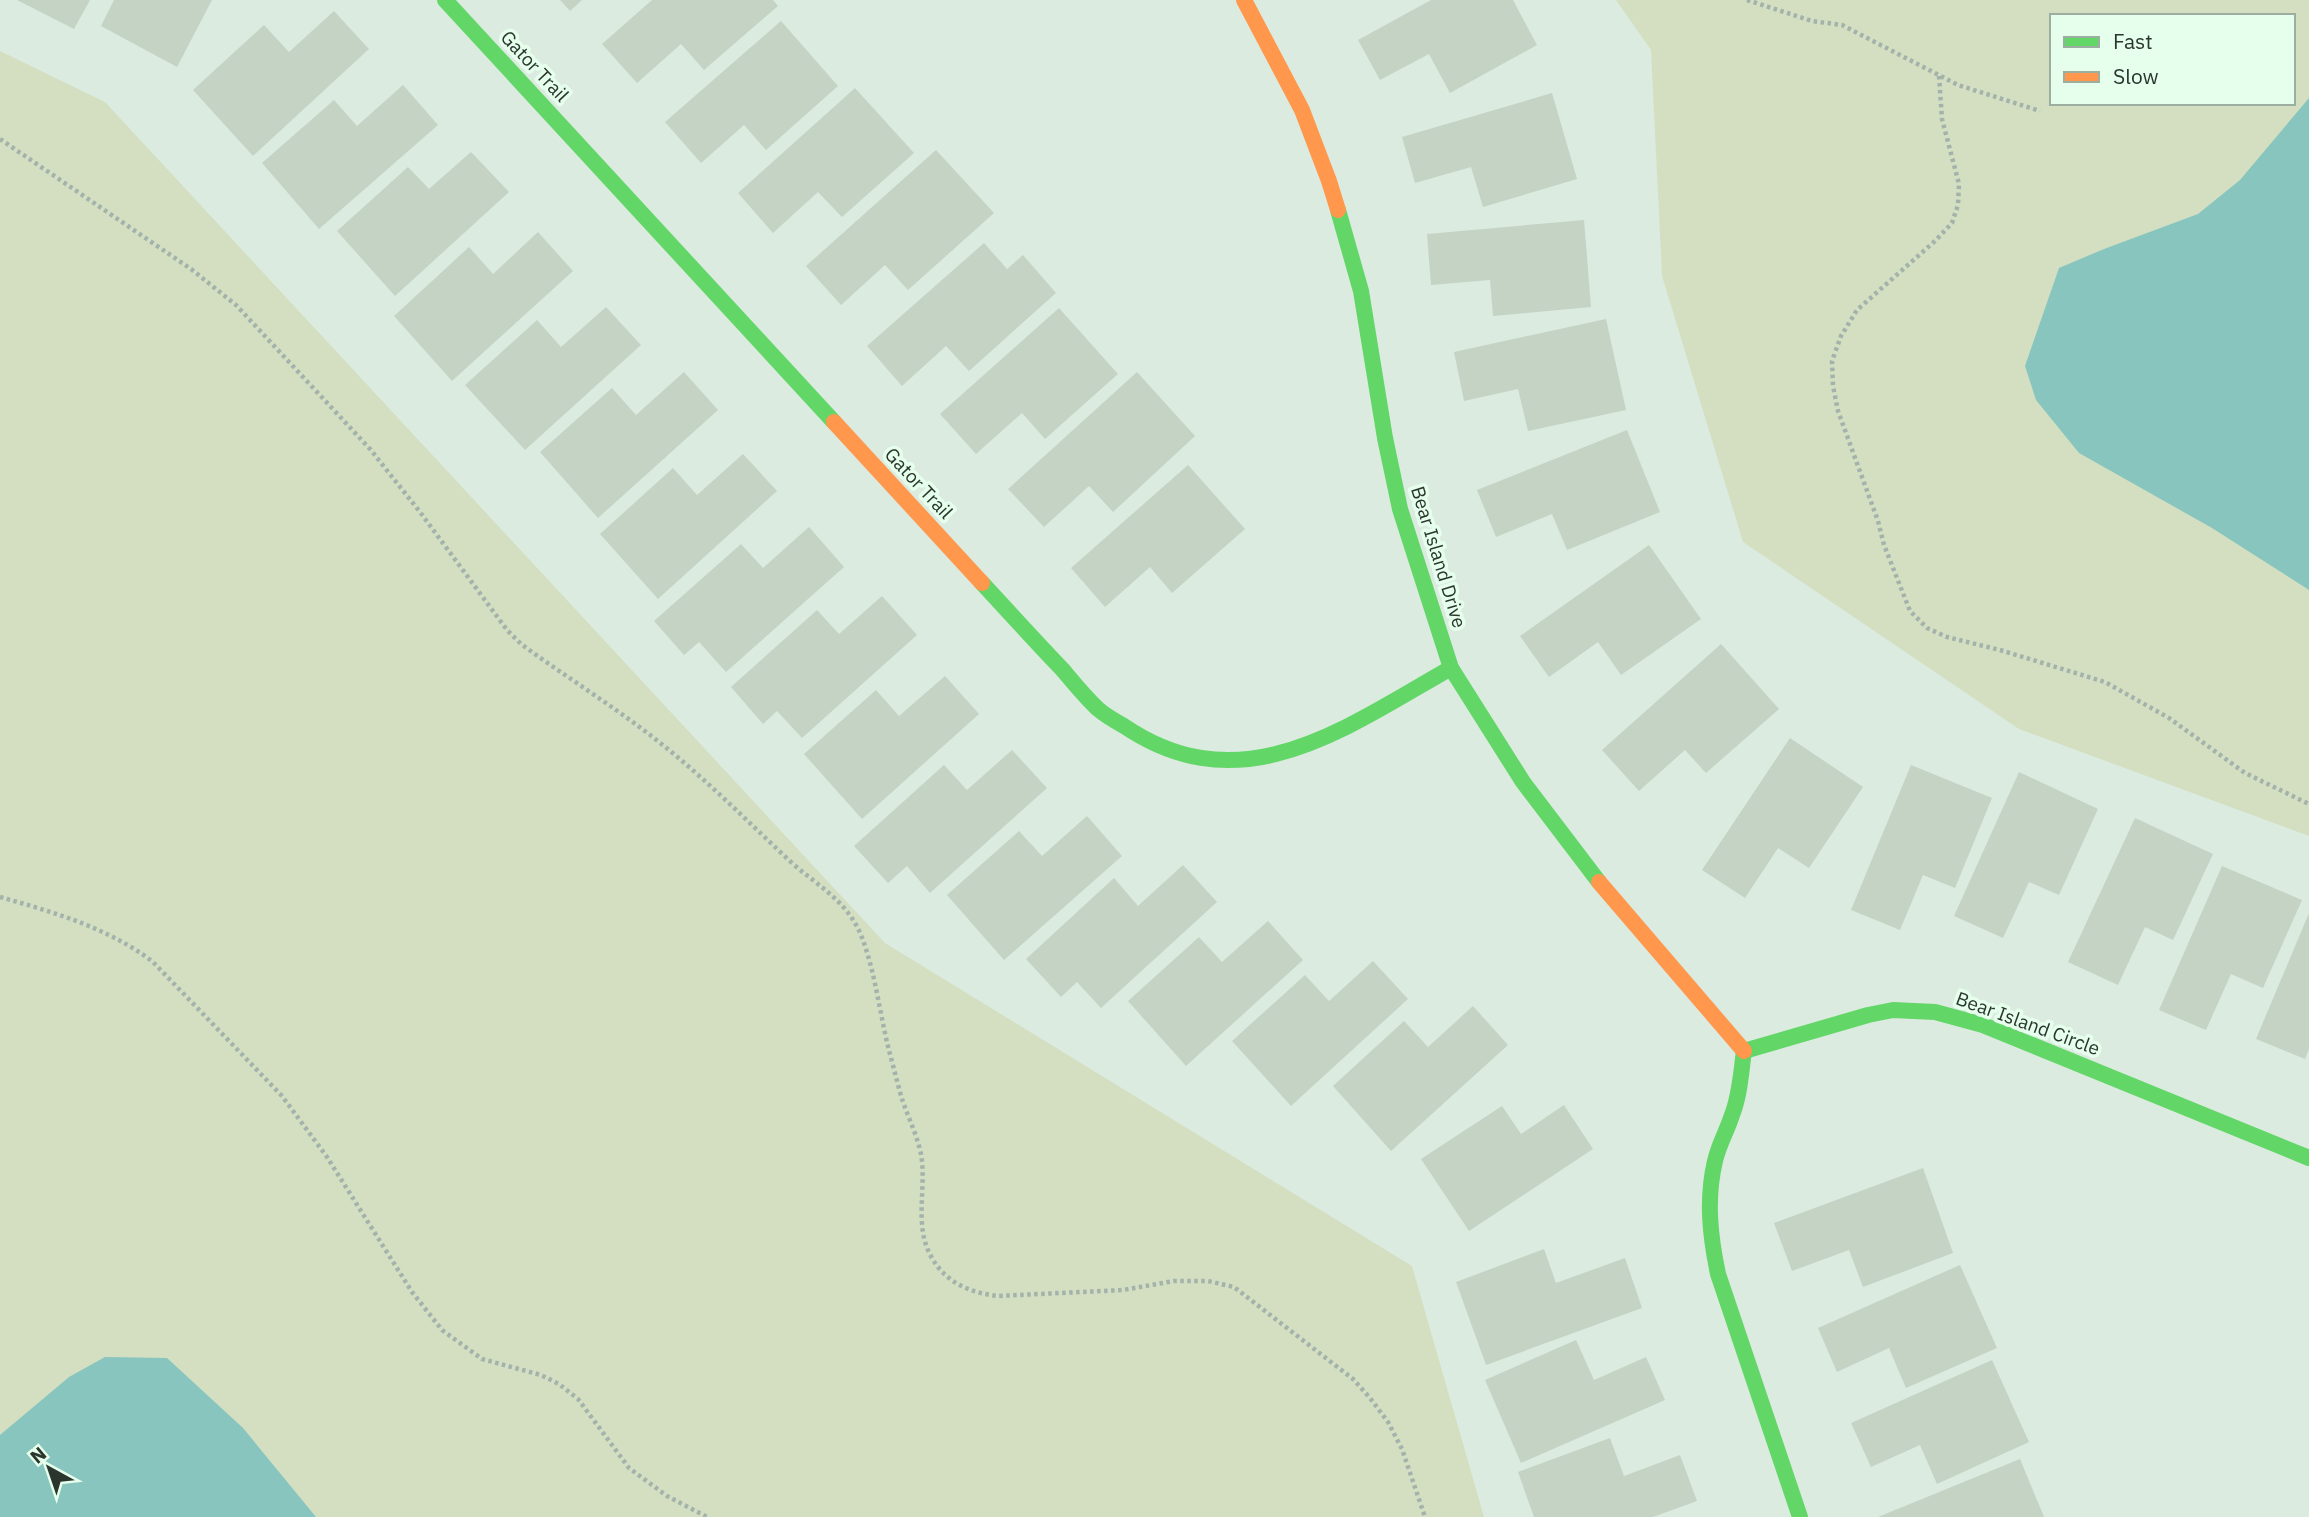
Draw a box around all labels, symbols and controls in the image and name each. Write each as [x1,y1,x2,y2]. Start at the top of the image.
legend [2050,14,2295,105]
street label: Gator Trail [496,25,574,107]
text: Fast [2113,27,2153,55]
text: Slow [2113,62,2159,90]
street label: Gator Trail [880,442,958,524]
street label: Bear Island Drive [1406,483,1472,631]
street label: Bear Island Circle [1953,986,2103,1060]
north arrow [14,1433,84,1503]
text: N [25,1441,51,1469]

